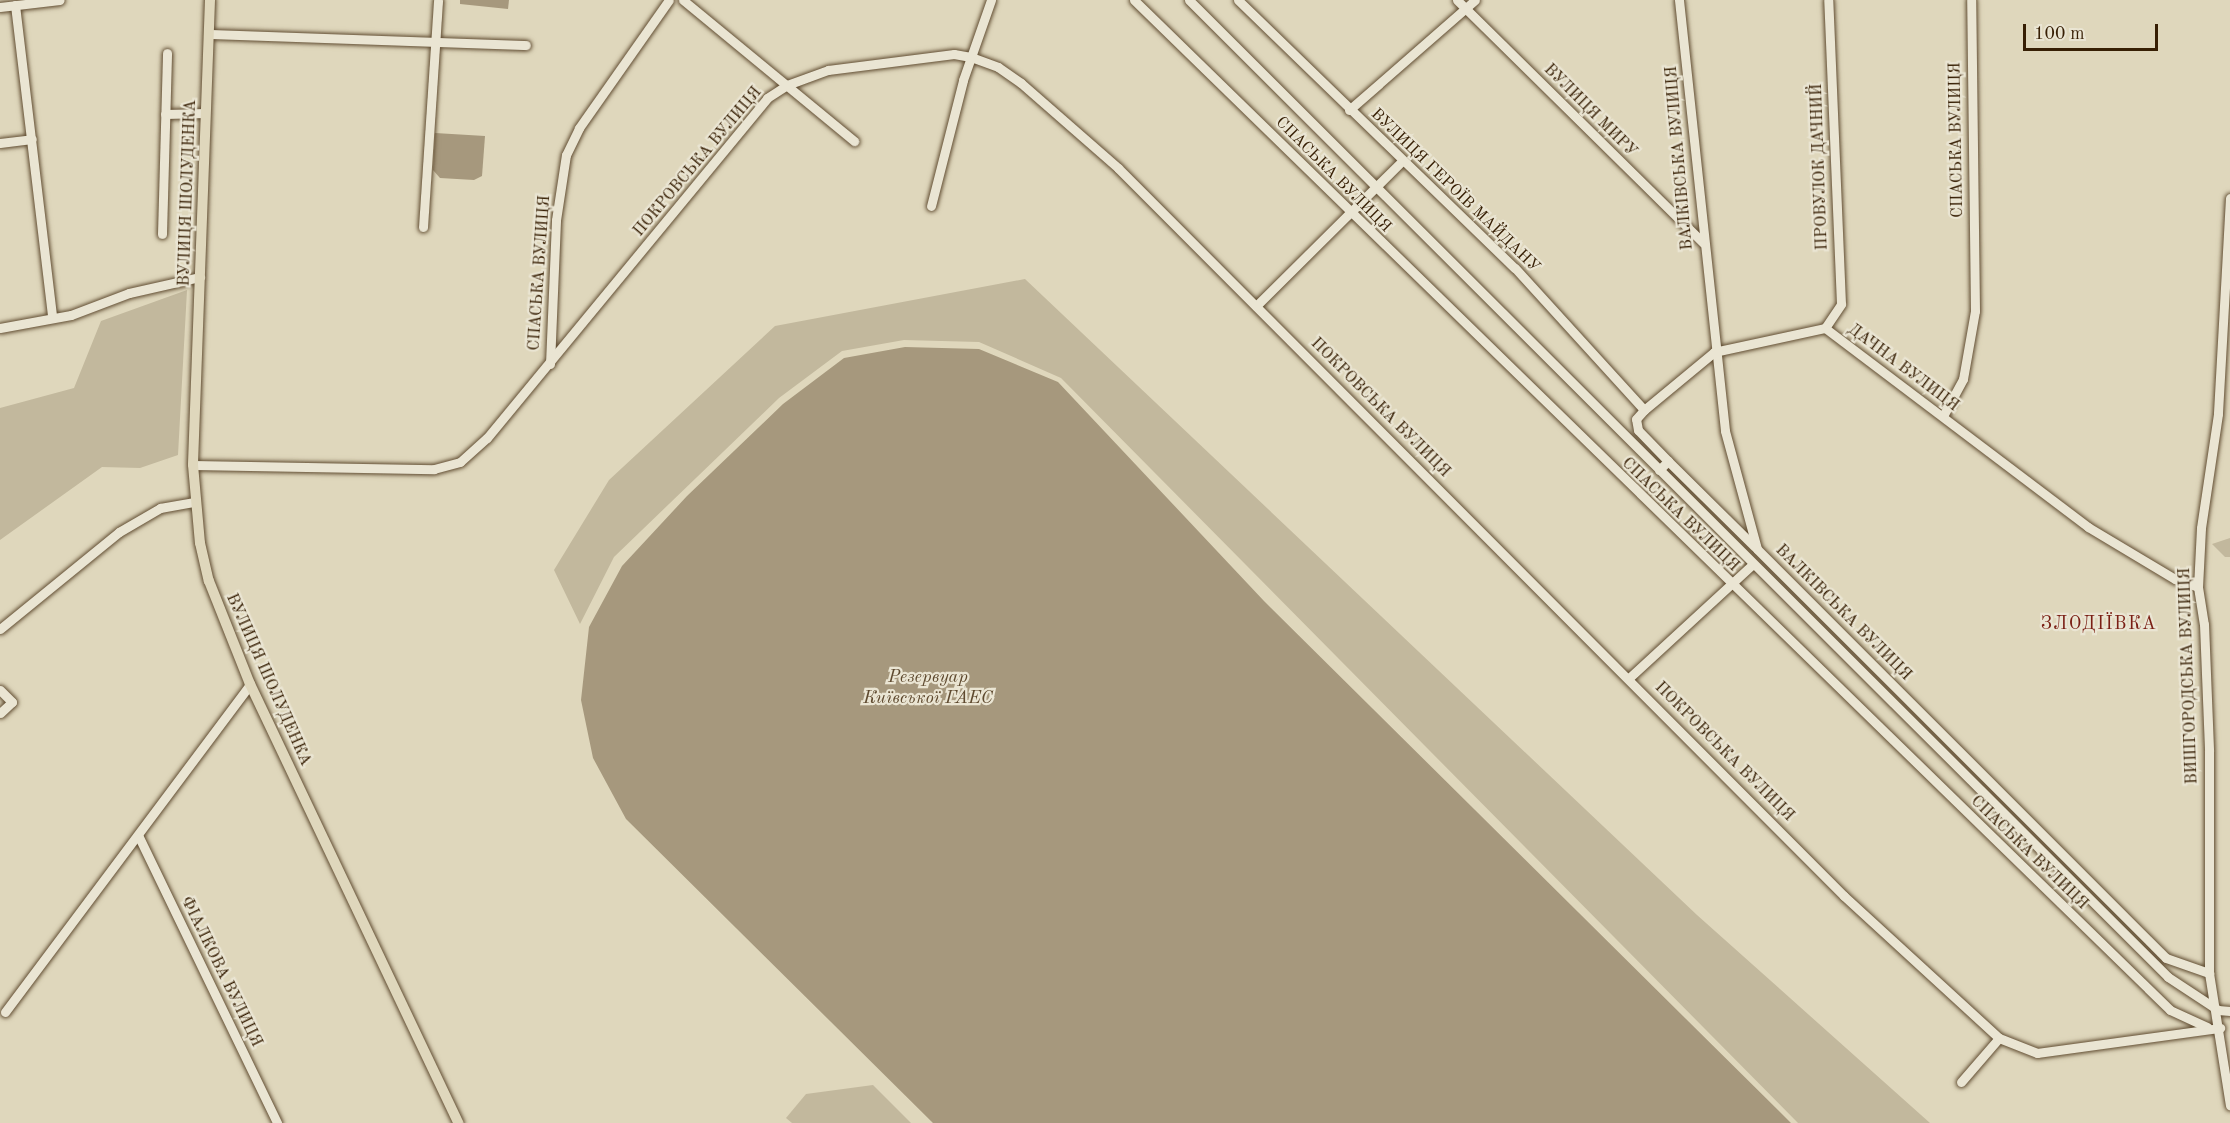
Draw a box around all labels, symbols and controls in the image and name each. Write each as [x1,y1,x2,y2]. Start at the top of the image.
scale bar [2026,12,2161,50]
text: 100 m [2034,25,2085,43]
street label: ВУЛИЦЯ МИРУ [1539,60,1641,162]
street label: СПАСЬКА ВУЛИЦЯ [1946,62,1968,218]
street label: ВАЛКІВСЬКА ВУЛИЦЯ [1662,65,1698,251]
street label: ПОКРОВСЬКА ВУЛИЦЯ [630,83,766,241]
street label: ПРОВУЛОК ДАЧНИЙ [1807,83,1833,251]
street label: ВУЛИЦЯ ШОЛУДЕНКА [175,99,201,287]
street label: ВУЛИЦЯ ГЕРОЇВ МАЙДАНУ [1366,105,1544,277]
street label: СПАСЬКА ВУЛИЦЯ [1271,113,1395,237]
street label: СПАСЬКА ВУЛИЦЯ [525,195,555,351]
street label: ДАЧНА ВУЛИЦЯ [1844,320,1962,416]
street label: ПОКРОВСЬКА ВУЛИЦЯ [1306,334,1454,482]
street label: СПАСЬКА ВУЛИЦЯ [1617,454,1743,576]
street label: ВАЛКІВСЬКА ВУЛИЦЯ [1771,541,1915,685]
street label: ВИШГОРОДСЬКА ВУЛИЦЯ [2176,567,2202,785]
street label: ВУЛИЦЯ ШОЛУДЕНКА [221,591,315,769]
district label: ЗЛОДІЇВКА [2041,613,2157,635]
water label: Резервуар Київської ГАЕС [863,667,993,710]
street label: ПОКРОВСЬКА ВУЛИЦЯ [1650,678,1798,826]
street label: СПАСЬКА ВУЛИЦЯ [1966,792,2092,914]
street label: ФІАЛКОВА ВУЛИЦЯ [176,894,266,1050]

